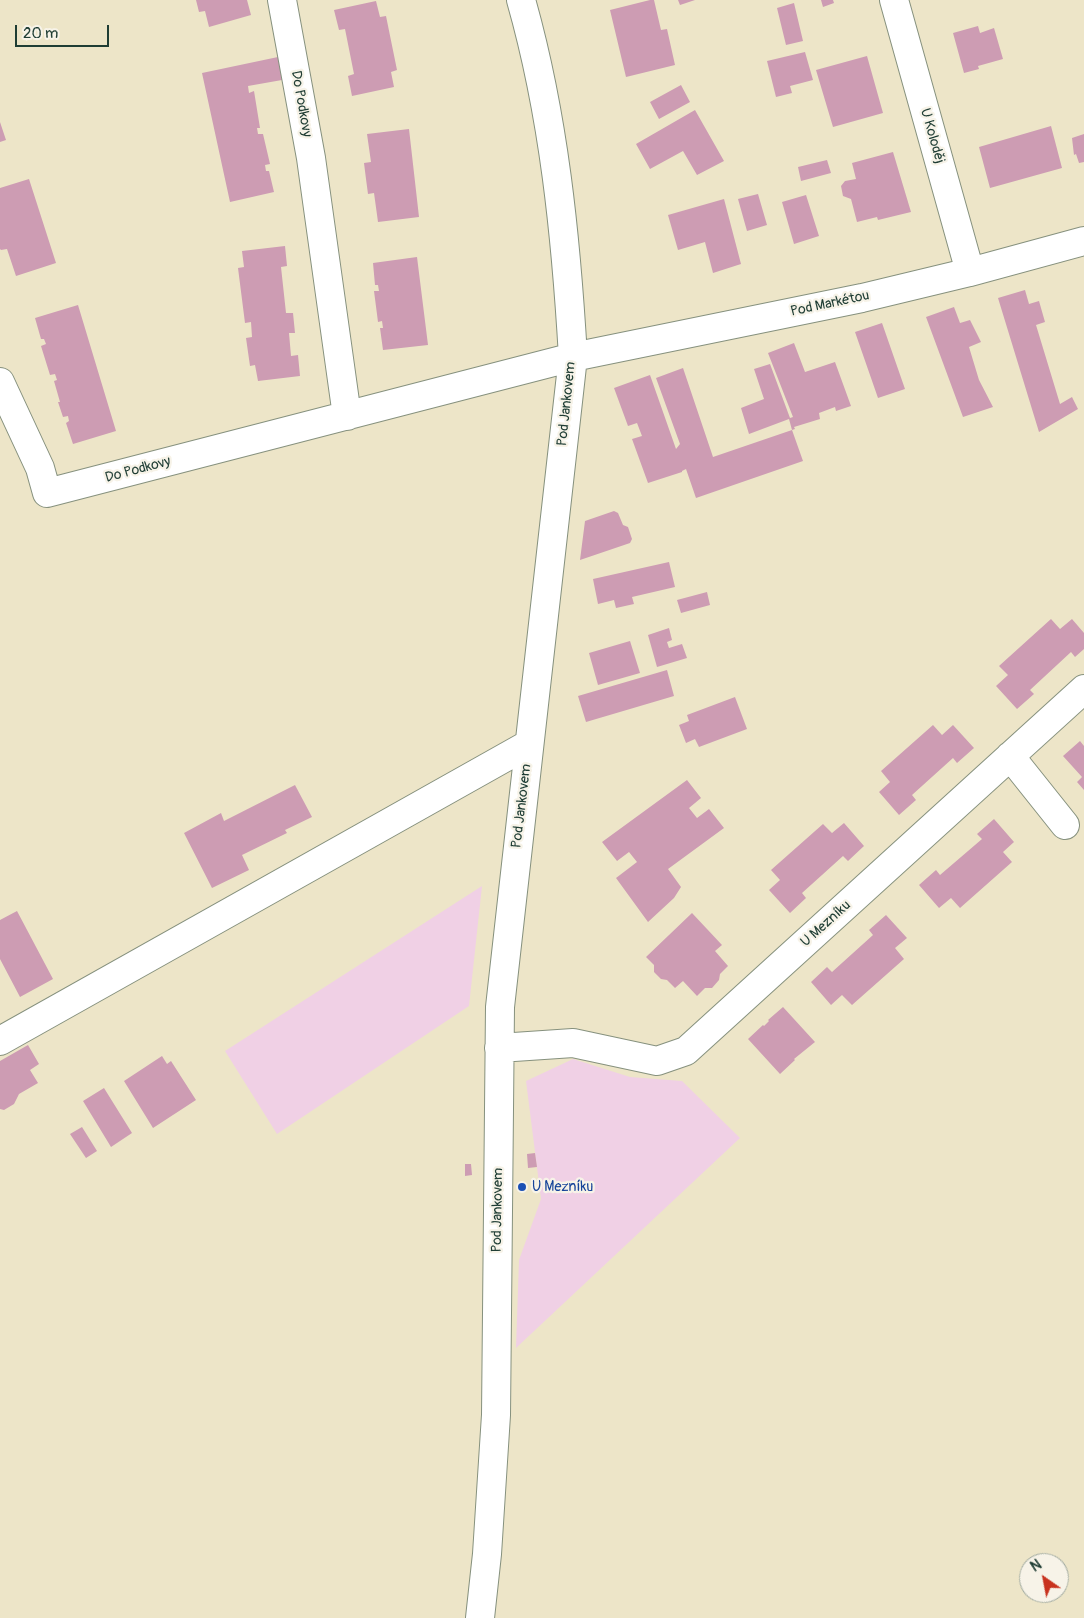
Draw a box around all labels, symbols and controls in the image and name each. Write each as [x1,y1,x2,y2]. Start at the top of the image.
scale bar [18,15,111,47]
text: 20 m [23,24,58,43]
street label: Do Podkovy [287,70,315,138]
street label: U Koloděj [916,106,948,166]
street label: Pod Markétou [789,287,871,321]
street label: Pod Jankovem [554,361,580,447]
street label: Do Podkovy [103,453,173,487]
street label: Pod Jankovem [508,763,536,849]
street label: U Mezníku [798,897,854,951]
street label: Pod Jankovem [489,1167,507,1253]
place label: U Mezníku [532,1179,593,1195]
marker: U Mezníku [516,1181,528,1193]
north arrow [1019,1553,1069,1603]
text: N [1028,1556,1045,1576]

